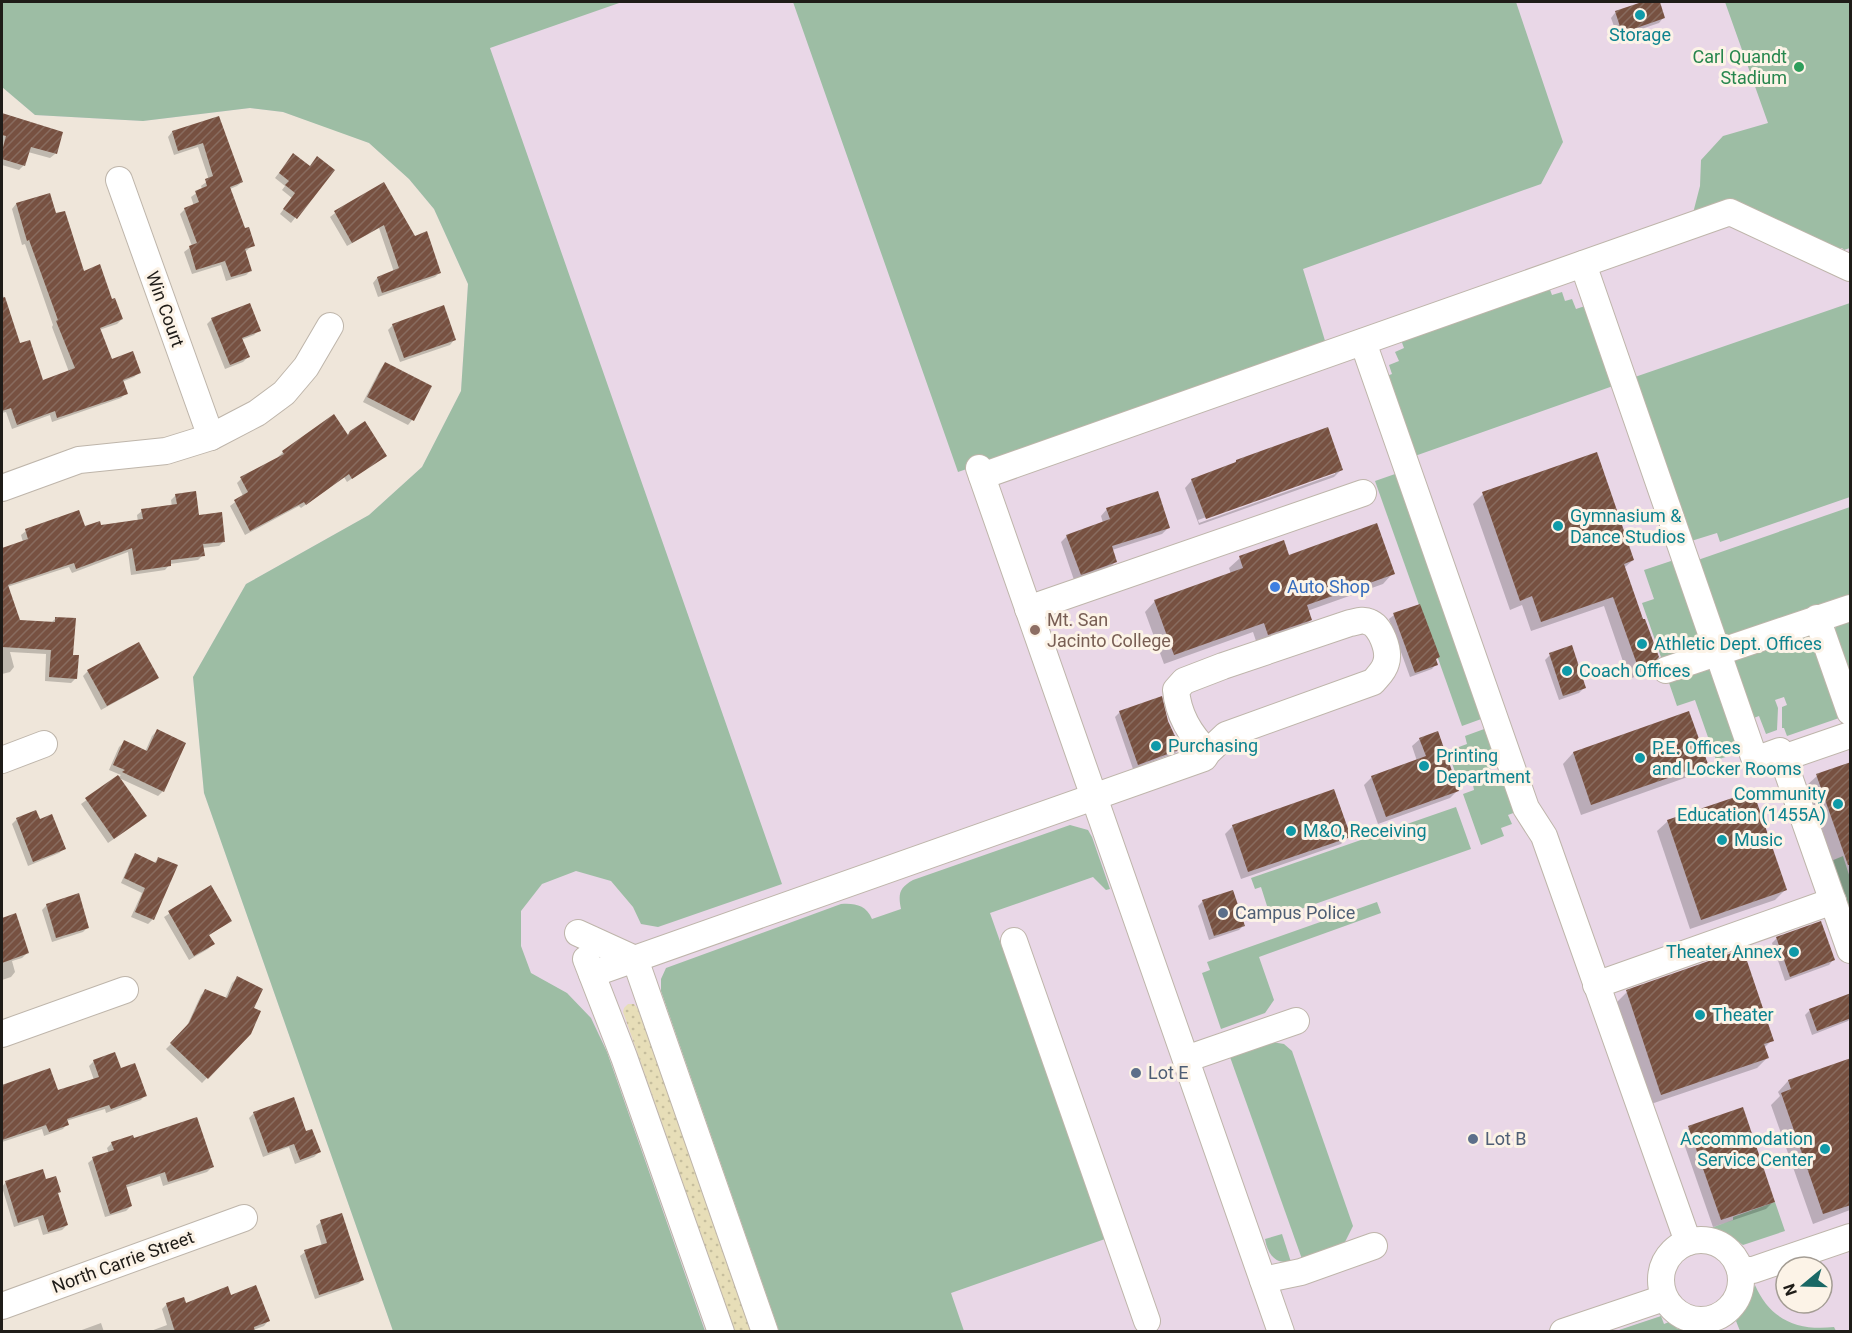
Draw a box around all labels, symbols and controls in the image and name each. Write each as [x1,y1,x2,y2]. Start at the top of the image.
marker: Storage [1633,8,1647,22]
place label: Storage [1609,24,1671,45]
place label: Carl Quandt Stadium [1692,46,1787,88]
marker: Carl Quandt Stadium [1792,60,1806,74]
street label: Win Court [142,268,189,350]
place label: Gymnasium & Dance Studios [1570,505,1686,547]
marker: Gymnasium & Dance Studios [1551,519,1565,533]
place label: Auto Shop [1287,576,1370,597]
marker: Auto Shop [1268,580,1282,594]
place label: Mt. San Jacinto College [1047,609,1171,651]
marker: Mt. San Jacinto College [1028,623,1042,637]
place label: Athletic Dept. Offices [1654,633,1822,654]
marker: Athletic Dept. Offices [1635,637,1649,651]
place label: Coach Offices [1579,660,1691,681]
marker: Coach Offices [1560,664,1574,678]
place label: Purchasing [1168,735,1258,756]
place label: P.E. Offices and Locker Rooms [1652,737,1801,779]
marker: Purchasing [1149,739,1163,753]
place label: Printing Department [1436,745,1531,787]
marker: P.E. Offices and Locker Rooms [1633,751,1647,765]
marker: Printing Department [1417,759,1431,773]
place label: Community Education (1455A) [1677,783,1826,826]
marker: Community Education (1455A) [1831,797,1845,811]
place label: M&O, Receiving [1303,820,1427,841]
marker: M&O, Receiving [1284,824,1298,838]
place label: Music [1734,829,1783,850]
marker: Music [1715,833,1729,847]
place label: Campus Police [1235,902,1355,923]
marker: Campus Police [1216,906,1230,920]
place label: Theater Annex [1666,941,1782,962]
marker: Theater Annex [1787,945,1801,959]
place label: Theater [1712,1004,1774,1025]
marker: Theater [1693,1008,1707,1022]
place label: Lot E [1148,1062,1189,1083]
marker: Lot E [1129,1066,1143,1080]
place label: Lot B [1485,1128,1527,1149]
place label: Accommodation Service Center [1680,1128,1813,1170]
marker: Lot B [1466,1132,1480,1146]
marker: Accommodation Service Center [1818,1142,1832,1156]
street label: North Carrie Street [49,1226,197,1297]
north arrow [1774,1255,1834,1315]
text: N [1779,1281,1801,1298]

